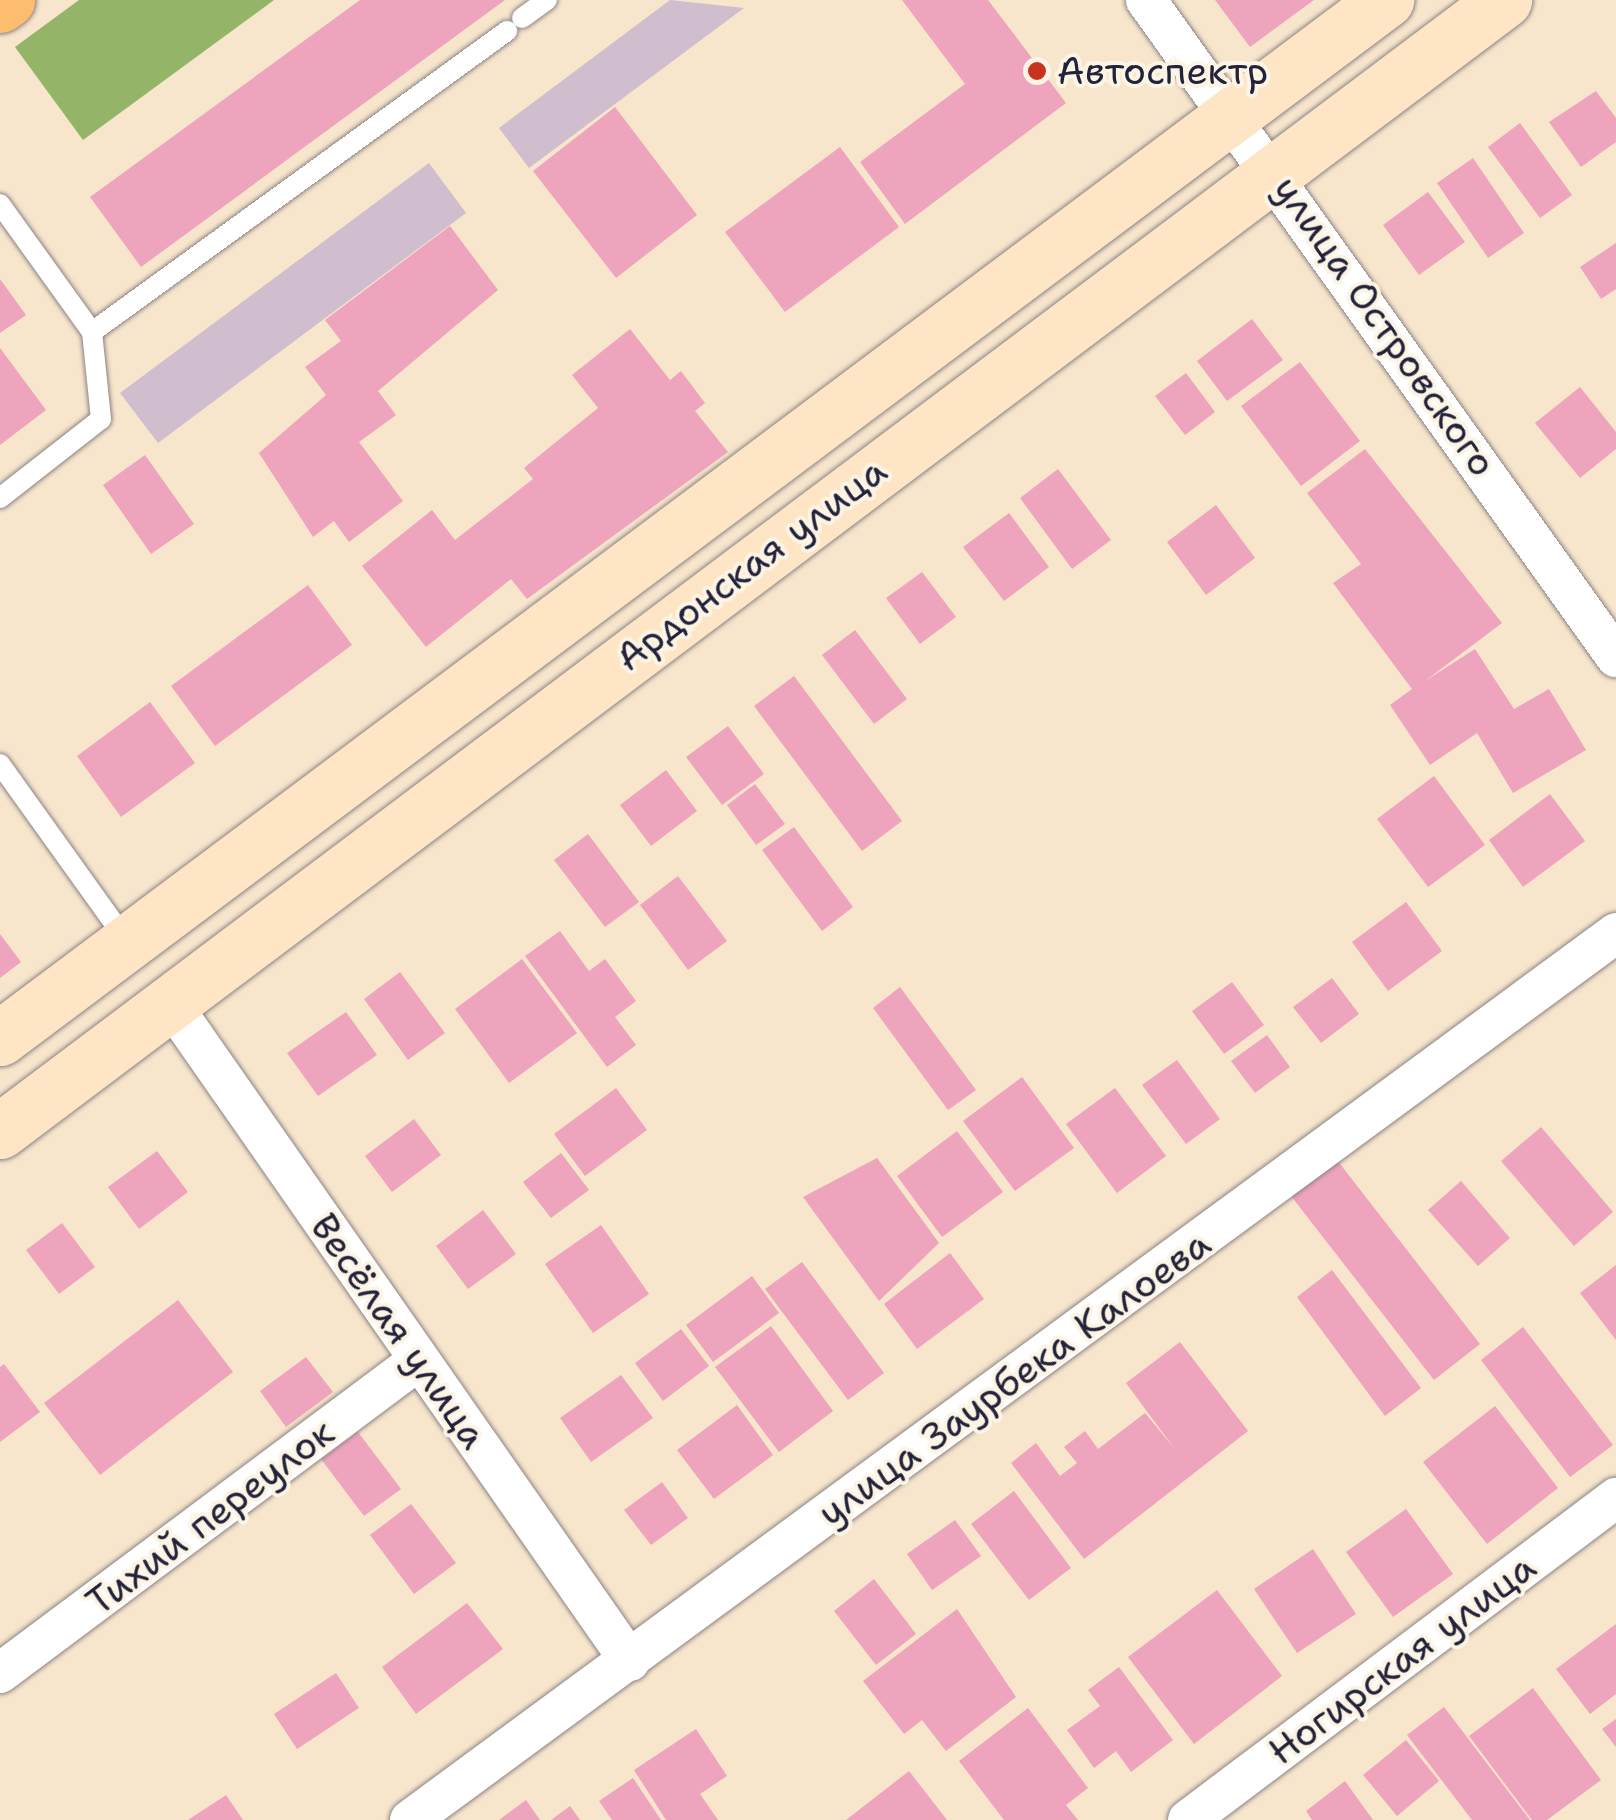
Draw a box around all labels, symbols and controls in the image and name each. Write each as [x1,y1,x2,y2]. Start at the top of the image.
place label: Автоспектр [1057,48,1268,94]
marker: Автоспектр [1026,60,1048,82]
street label: улица Островского [1264,167,1506,485]
street label: Ардонская улица [607,447,895,681]
street label: Весёлая улица [301,1205,497,1457]
street label: улица Заурбека Калоева [809,1220,1219,1536]
street label: Тихий переулок [77,1409,343,1625]
street label: Ногирская улица [1260,1544,1544,1774]

